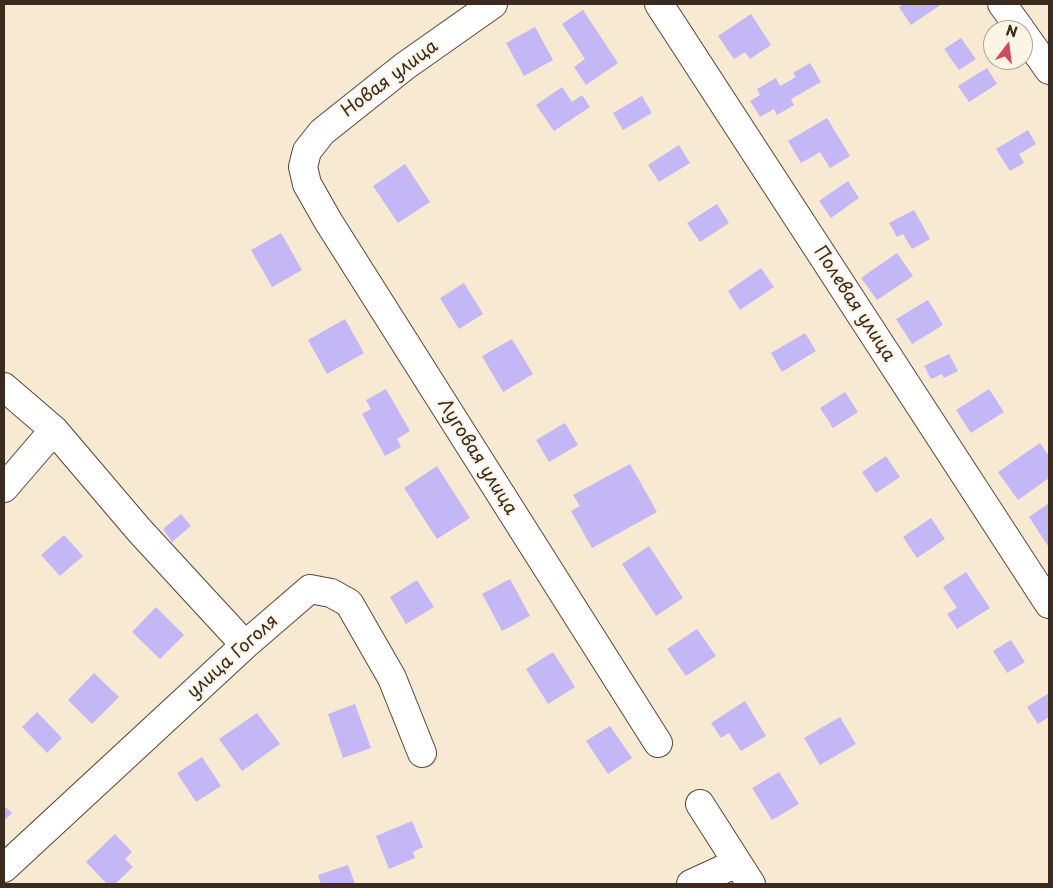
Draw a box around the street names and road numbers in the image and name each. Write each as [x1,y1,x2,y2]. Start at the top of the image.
street label: Новая улица [338,36,442,122]
street label: Полевая улица [809,242,899,366]
street label: Луговая улица [433,395,521,519]
street label: улица Гоголя [183,611,283,703]

